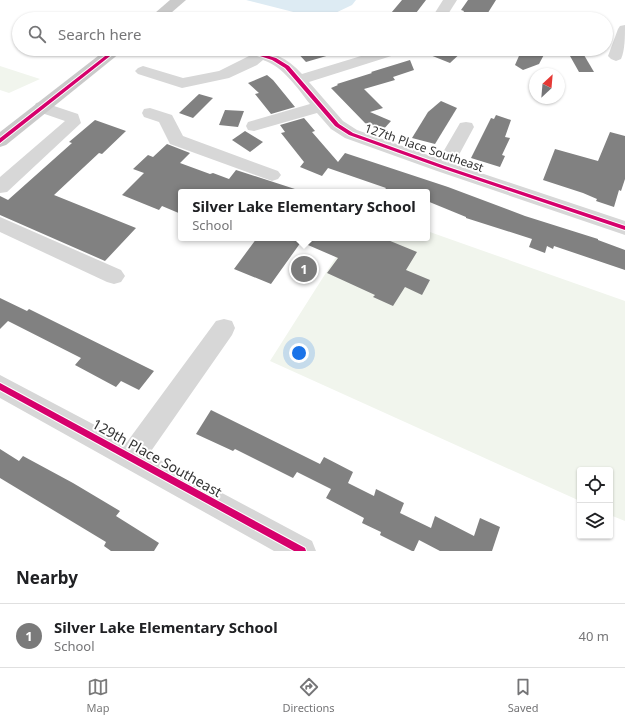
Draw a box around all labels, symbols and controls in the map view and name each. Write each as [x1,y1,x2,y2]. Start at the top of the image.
search box [12,12,613,56]
icon: search [26,23,48,45]
text: Search here [58,24,141,44]
north arrow [529,68,565,104]
street label: 127th Place Southeast [362,119,487,176]
popup [178,189,430,241]
text: Silver Lake Elementary School [192,196,416,216]
text: School [192,216,233,234]
pin: 1 [291,254,317,284]
your location [289,343,309,363]
street label: 129th Place Southeast [89,414,226,501]
map controls [577,467,613,539]
button: locate [577,467,613,503]
button: layers [577,503,613,539]
text: Nearby [16,566,78,589]
text: Silver Lake Elementary School [54,617,278,637]
text: 1 [25,627,33,645]
text: 40 m [579,627,609,645]
text: School [54,637,95,655]
tab: Map [87,676,109,715]
tab: Directions [282,676,335,715]
tab: Saved [508,676,538,715]

